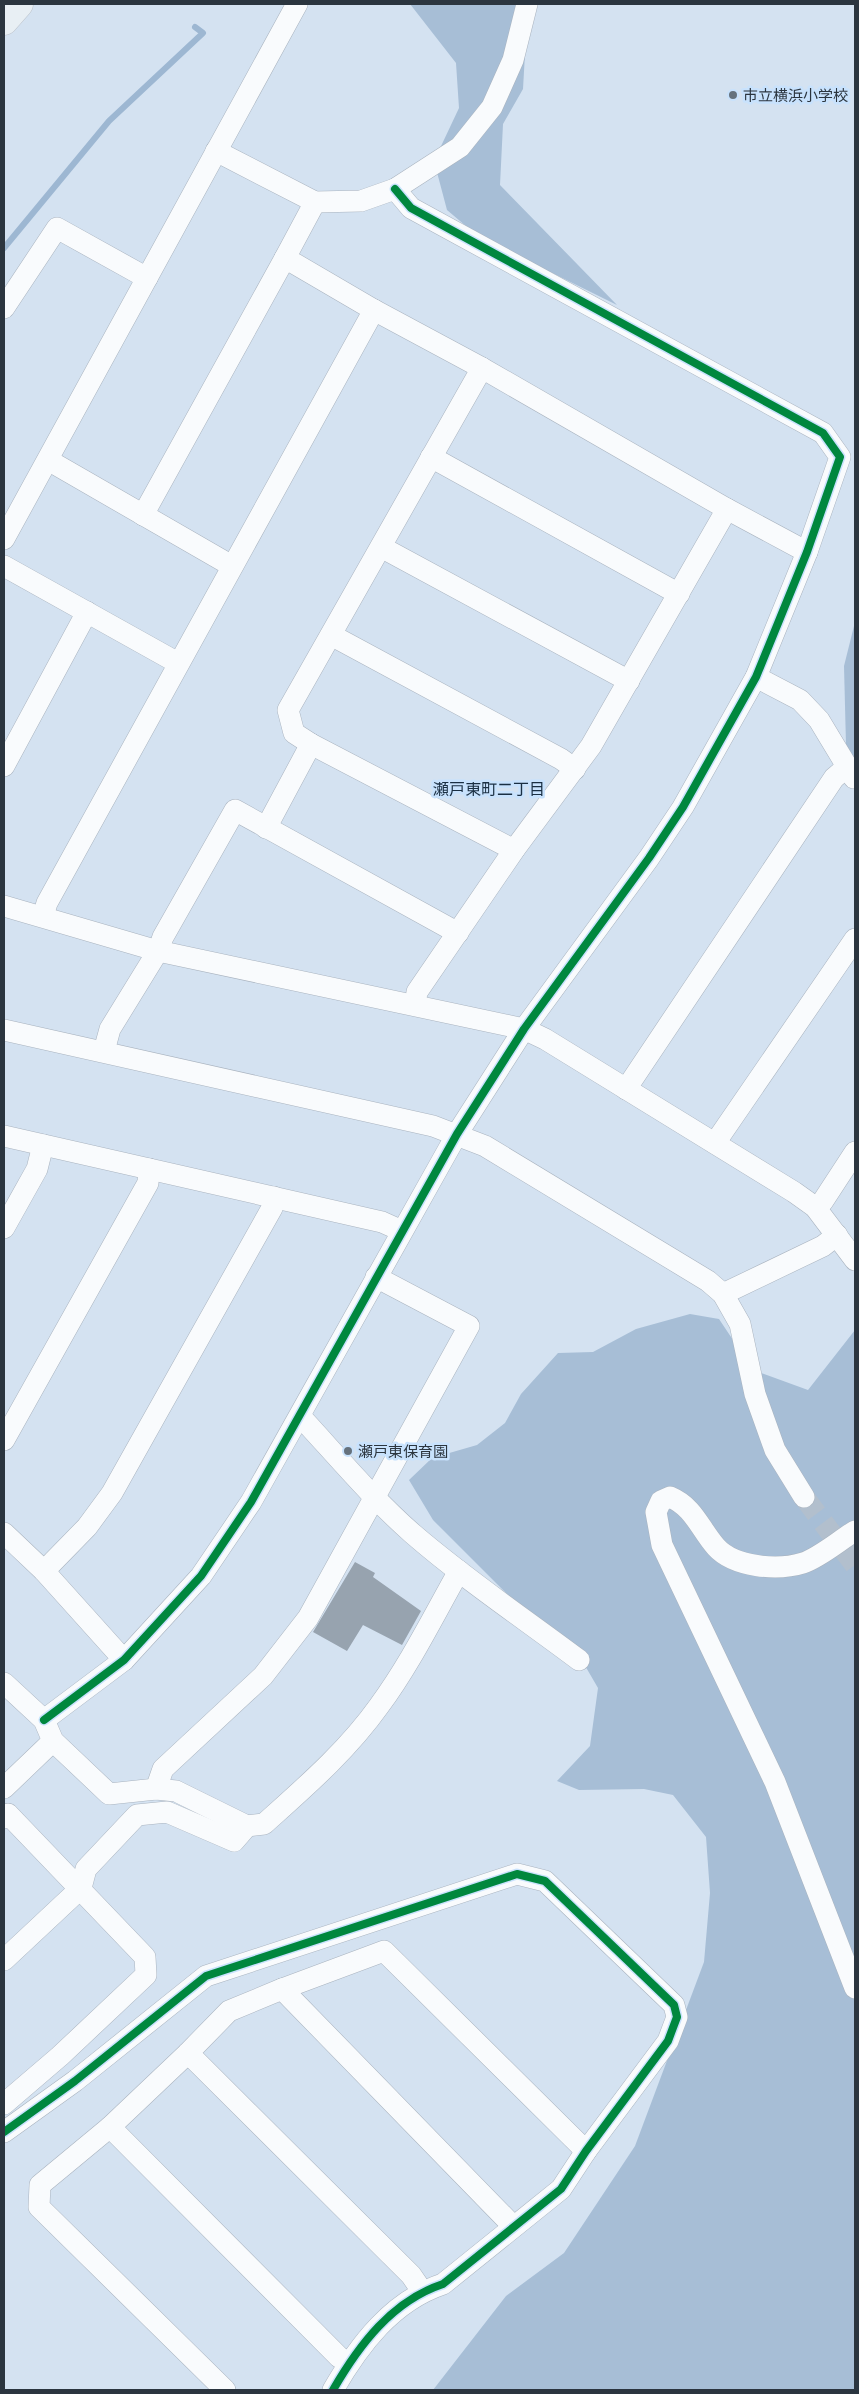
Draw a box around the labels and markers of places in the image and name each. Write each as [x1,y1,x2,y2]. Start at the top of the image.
place label: 市立横浜小学校 [743,85,848,105]
marker: 市立横浜小学校 [727,89,739,101]
place label: 瀬戸東保育園 [358,1441,448,1461]
marker: 瀬戸東保育園 [342,1445,354,1457]

